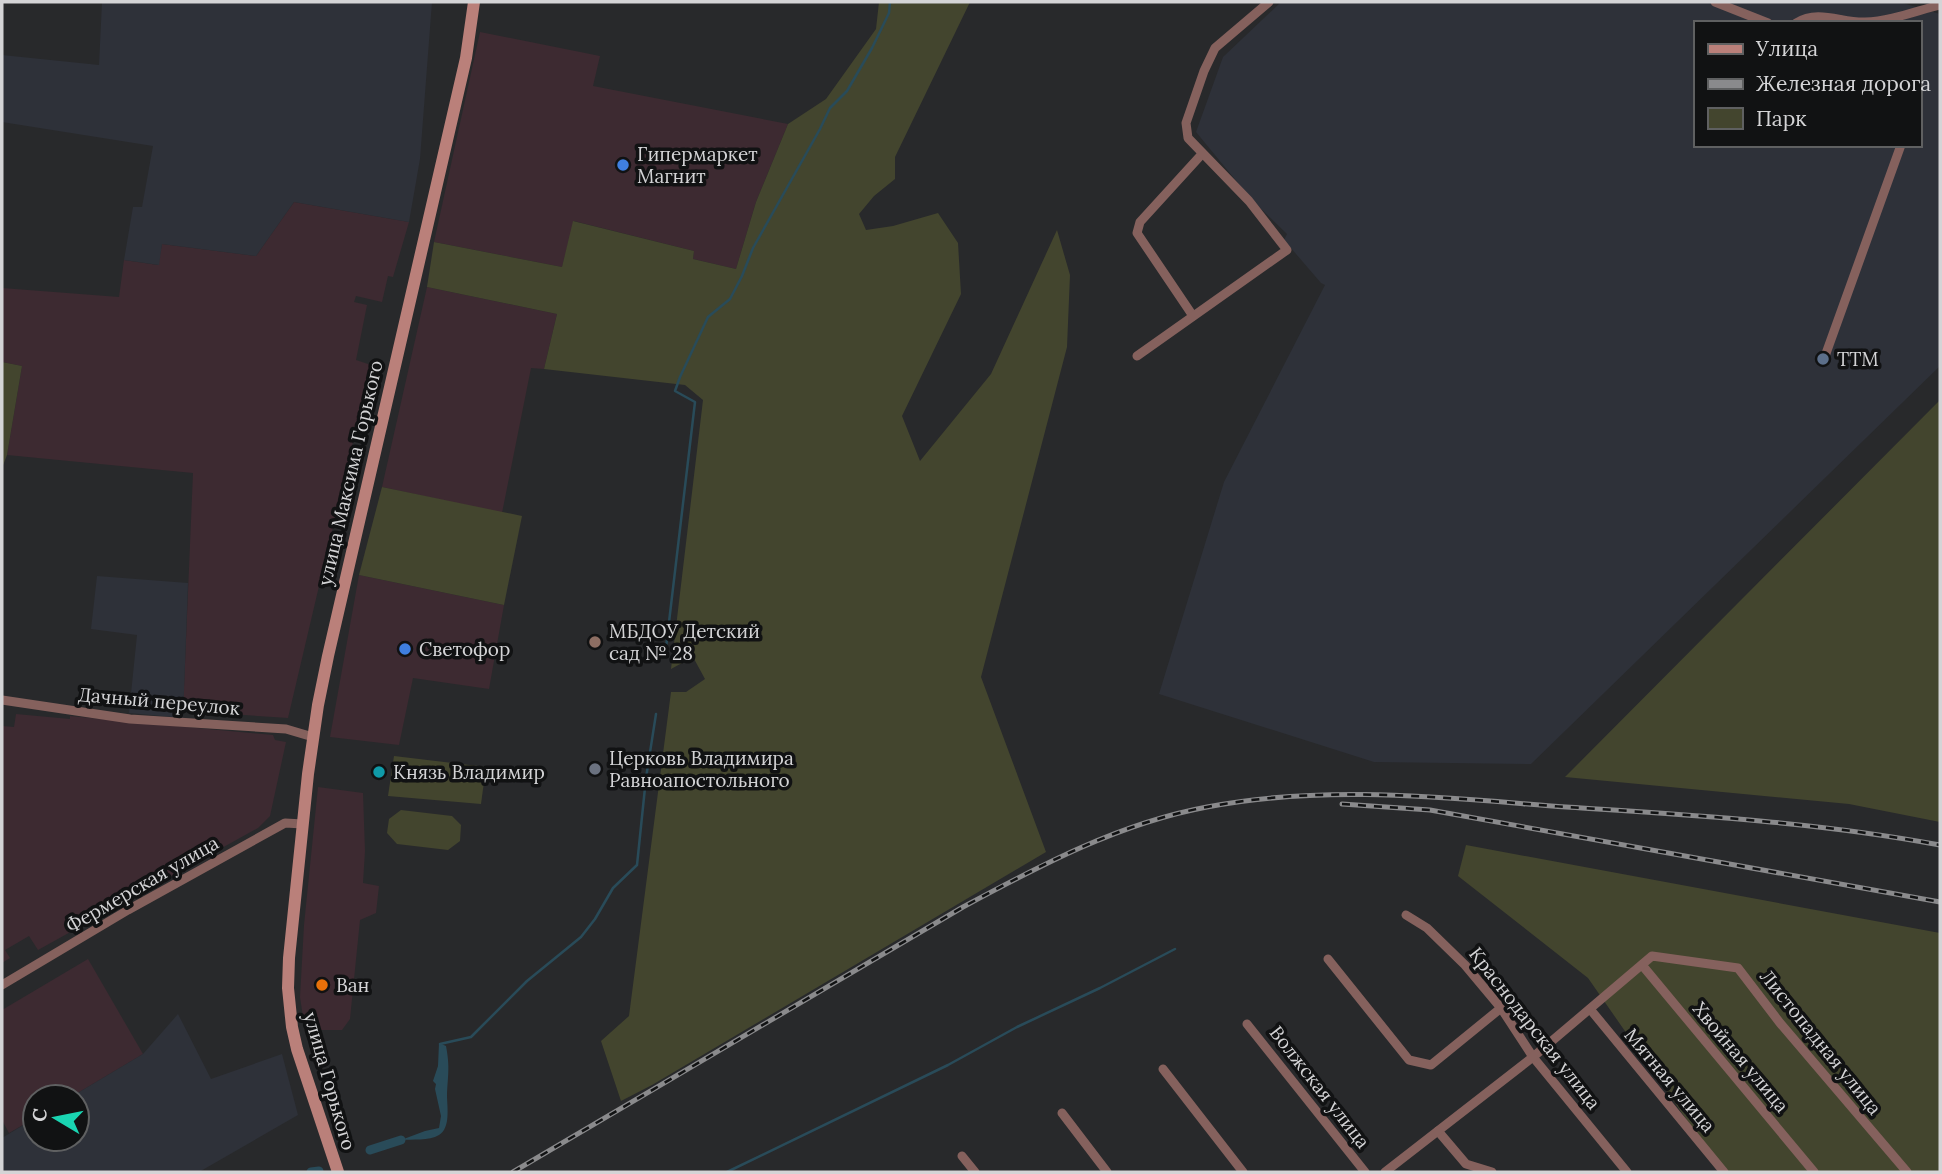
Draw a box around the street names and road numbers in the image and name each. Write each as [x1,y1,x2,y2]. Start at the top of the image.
street label: улица Максима Горького [312,358,388,588]
street label: Дачный переулок [77,682,242,720]
street label: Фермерская улица [61,830,223,938]
street label: Краснодарская улица [1464,942,1606,1114]
street label: Листопадная улица [1755,964,1887,1120]
street label: Хвойная улица [1688,997,1794,1117]
street label: улица Горького [299,1009,361,1153]
street label: Волжская улица [1265,1021,1375,1153]
street label: Мятная улица [1619,1023,1721,1137]

